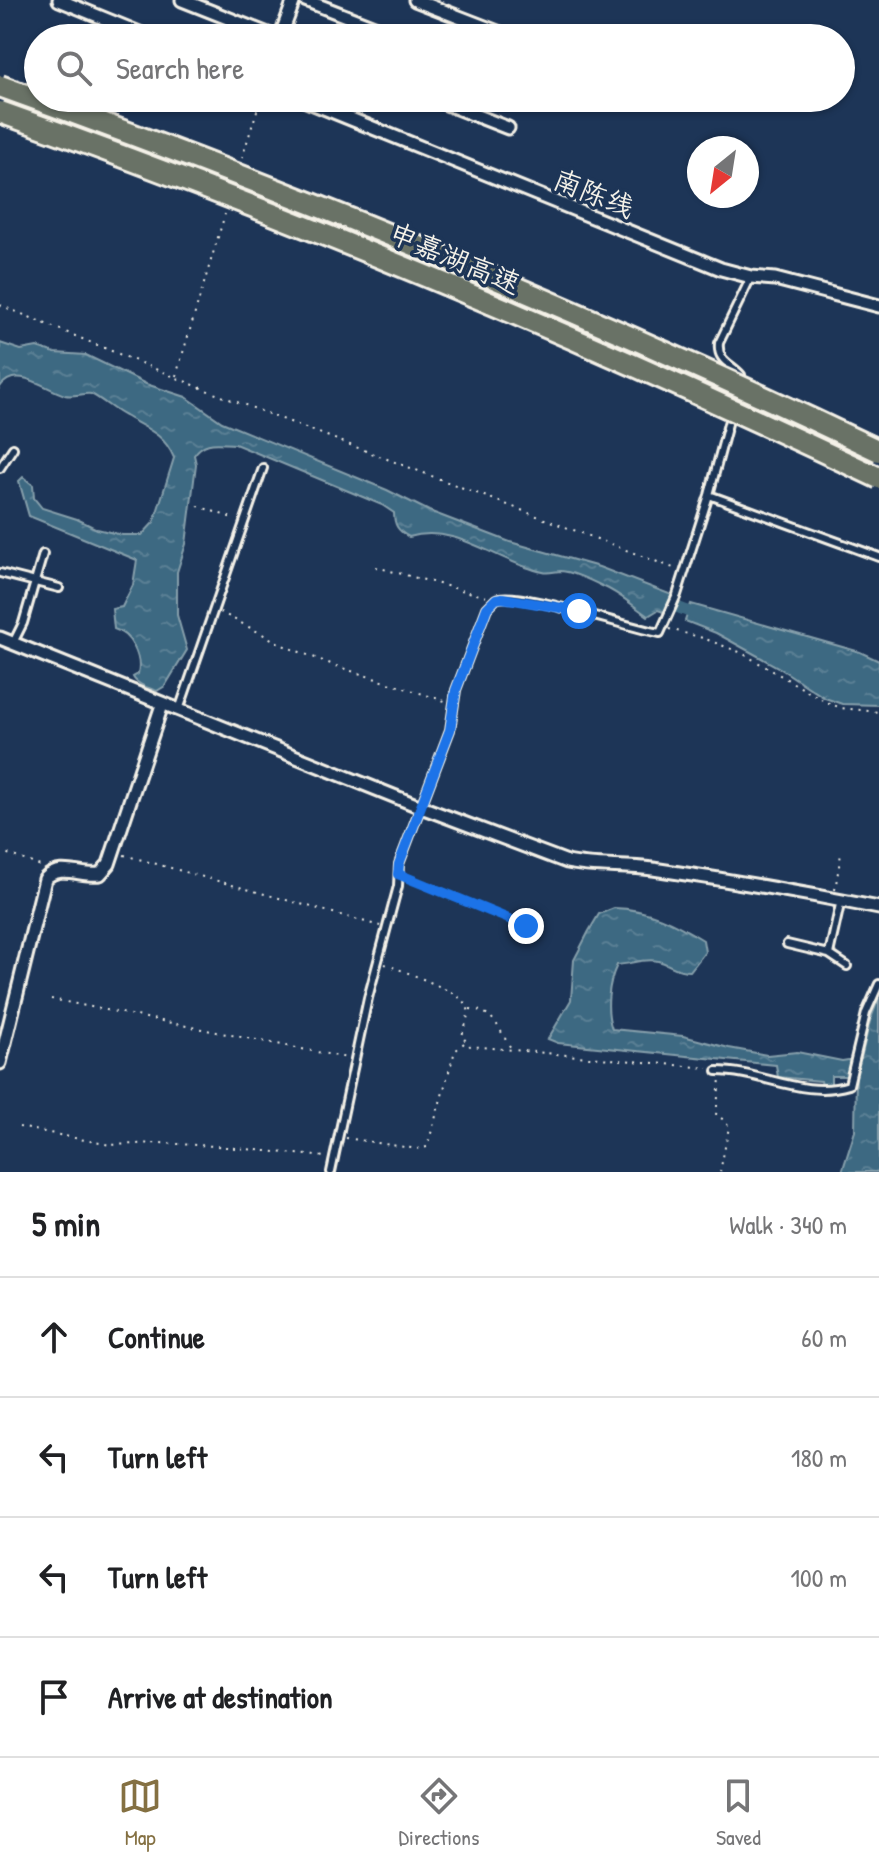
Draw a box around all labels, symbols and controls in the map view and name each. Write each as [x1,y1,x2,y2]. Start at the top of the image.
search box [24,24,855,112]
icon: search [52,46,96,90]
text: Search here [116,48,244,88]
north arrow [687,136,759,208]
street label: 南陈线 [548,160,640,226]
street label: 申嘉湖高速 [383,213,527,303]
route start [561,593,597,629]
route end [508,908,544,944]
text: 5 min [32,1201,100,1247]
text: Walk · 340 m [729,1207,847,1242]
icon: ahead [32,1315,76,1359]
text: Continue [108,1317,205,1357]
text: 60 m [801,1320,847,1355]
icon: left [32,1435,76,1479]
text: Turn left [108,1437,207,1477]
text: 180 m [791,1440,847,1475]
icon: left [32,1555,76,1599]
text: Turn left [108,1557,207,1597]
text: 100 m [791,1560,847,1595]
icon: arrive [32,1675,76,1719]
text: Arrive at destination [108,1677,333,1717]
tab: Map [118,1774,162,1852]
tab: Directions [399,1774,480,1852]
tab: Saved [716,1774,761,1852]

